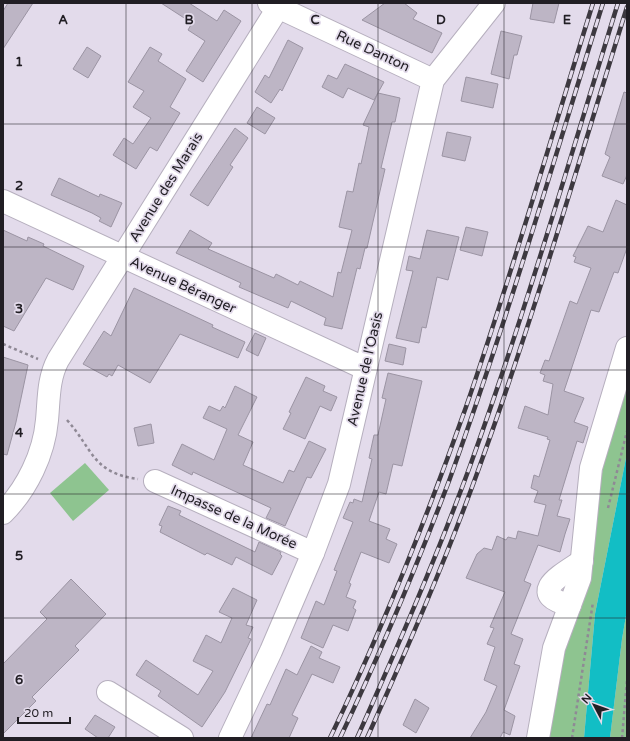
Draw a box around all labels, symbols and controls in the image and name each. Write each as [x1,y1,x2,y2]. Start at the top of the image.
text: A [58,12,68,28]
text: B [184,12,194,28]
text: C [310,12,320,28]
text: D [436,12,446,28]
text: E [563,12,571,28]
street label: Rue Danton [334,27,412,75]
text: 1 [15,54,23,70]
street label: Avenue des Marais [125,129,207,245]
text: 2 [15,178,23,194]
street label: Avenue Béranger [127,253,239,317]
text: 3 [15,301,23,317]
street label: Avenue de l'Oasis [344,310,386,428]
text: 4 [15,425,24,441]
street label: Impasse de la Morée [168,481,300,553]
text: 5 [15,548,23,564]
text: 6 [15,672,23,688]
north arrow [574,685,614,725]
text: N [579,691,595,706]
scale bar [18,699,70,725]
text: 20 m [24,706,53,720]

